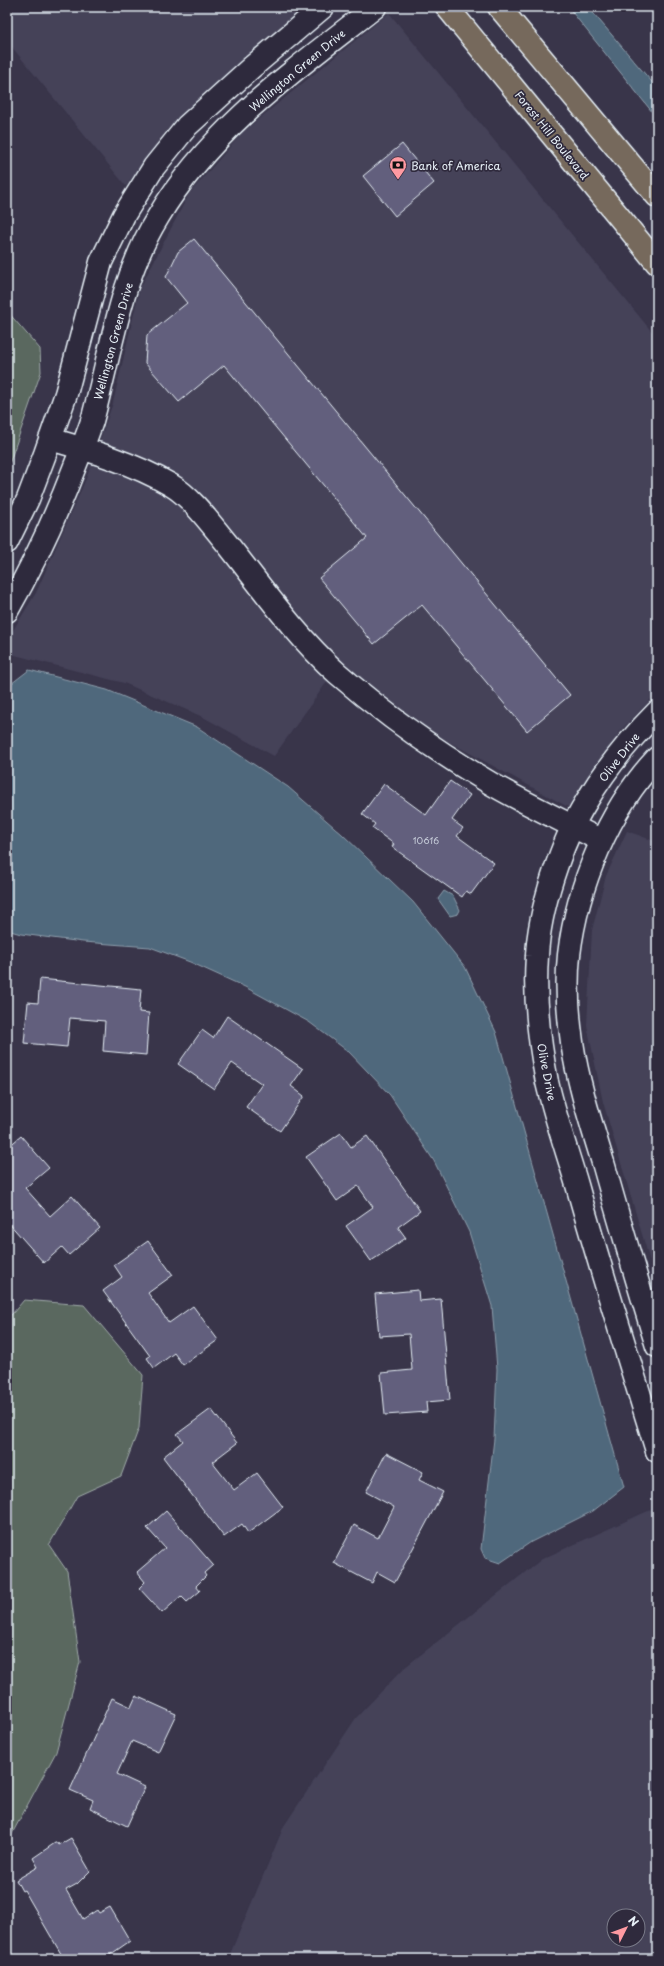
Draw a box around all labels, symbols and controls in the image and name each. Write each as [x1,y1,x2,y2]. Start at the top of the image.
street label: Wellington Green Drive [245,24,349,115]
street label: Forest Hill Boulevard [511,87,593,183]
bank icon: Bank of America [388,155,408,180]
place label: Bank of America [411,157,501,174]
street label: Wellington Green Drive [89,280,137,402]
street label: Olive Drive [594,729,644,785]
house number: 10616 [413,833,439,847]
street label: Olive Drive [533,1042,561,1102]
north arrow [606,1908,646,1948]
text: N [625,1912,643,1930]

